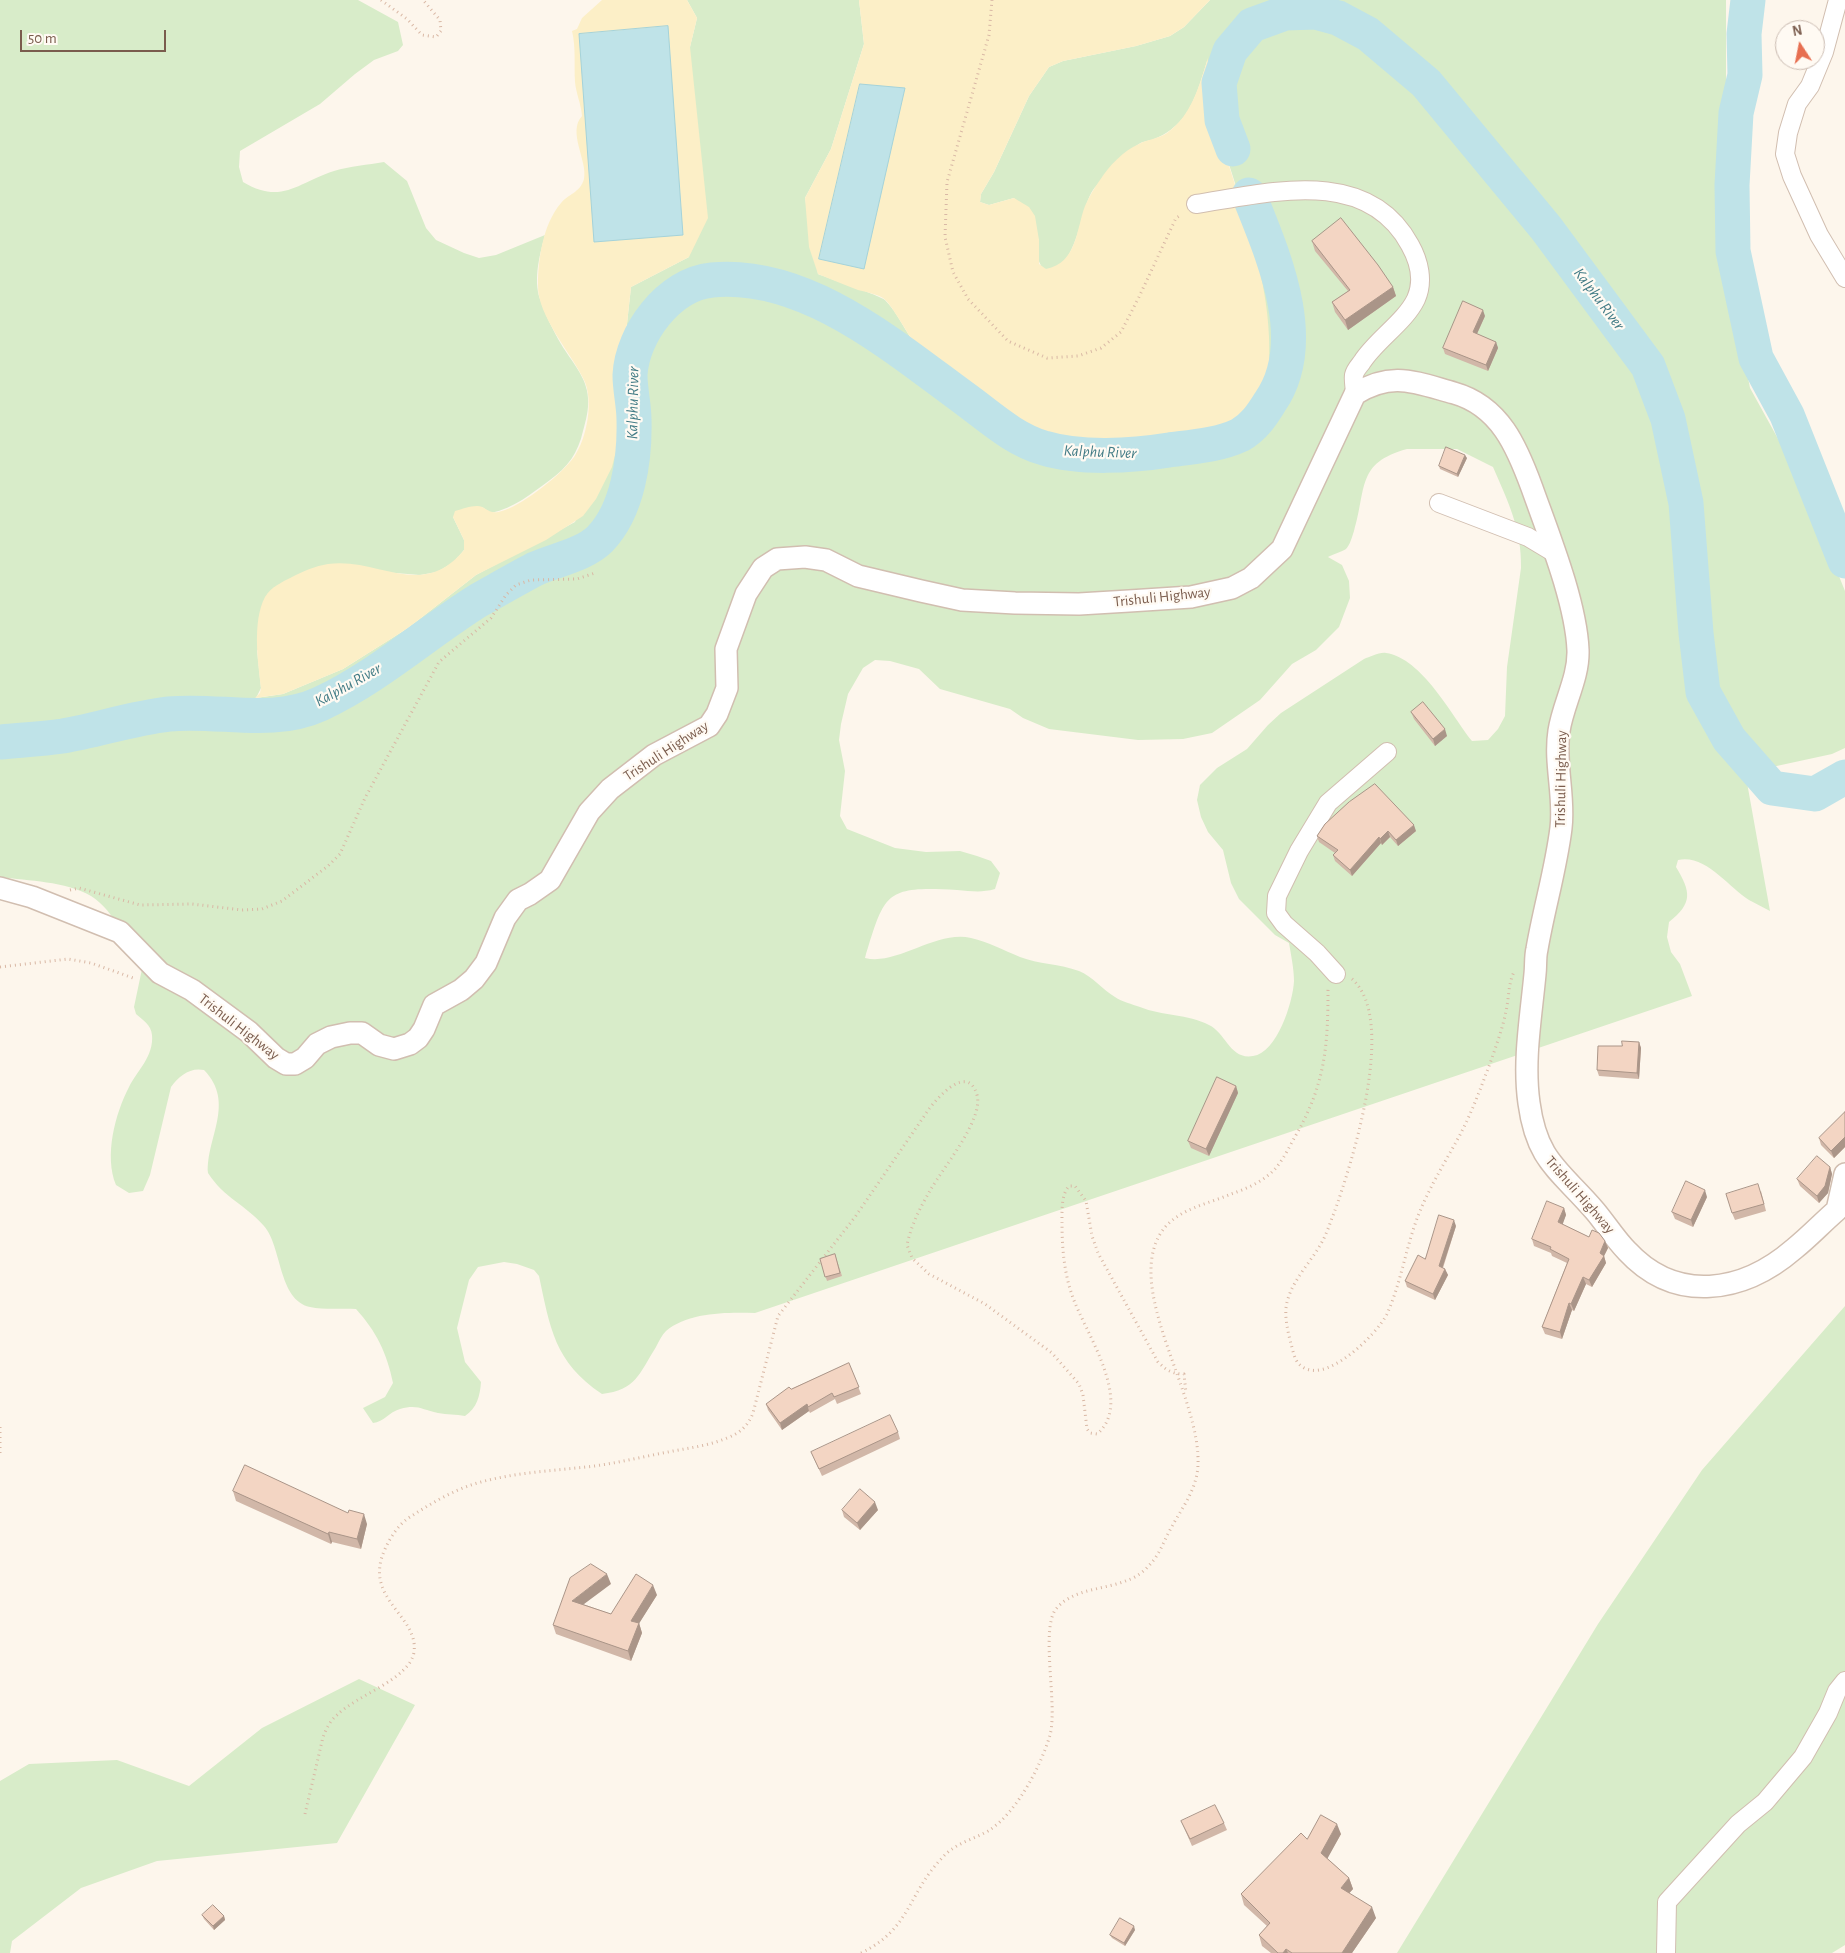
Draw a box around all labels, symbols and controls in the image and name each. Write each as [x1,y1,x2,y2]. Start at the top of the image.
scale bar [22,20,169,52]
north arrow [1775,20,1825,70]
text: N [1791,23,1803,39]
text: 50 m [28,31,57,46]
water label: Kalphu River [1569,264,1629,334]
water label: Kalphu River [623,366,643,440]
water label: Kalphu River [1063,441,1137,463]
street label: Trishuli Highway [1113,583,1211,611]
water label: Kalphu River [312,659,384,711]
street label: Trishuli Highway [620,717,712,785]
street label: Trishuli Highway [1551,730,1571,828]
street label: Trishuli Highway [195,990,283,1064]
street label: Trishuli Highway [1541,1152,1619,1238]

